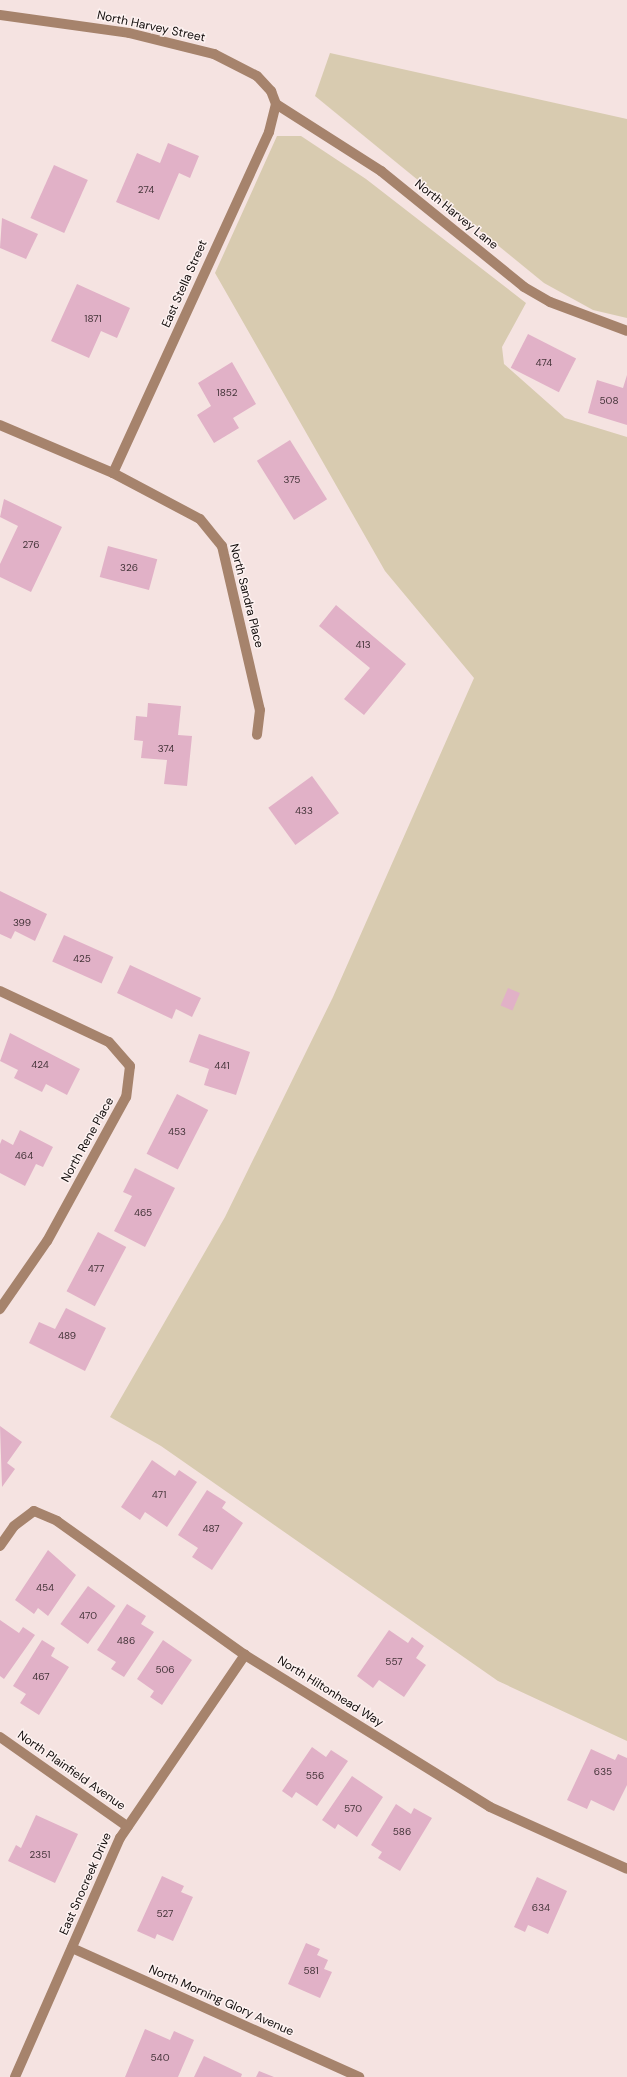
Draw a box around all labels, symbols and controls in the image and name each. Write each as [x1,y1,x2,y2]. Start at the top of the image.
street label: North Harvey Street [96,8,206,46]
street label: North Harvey Lane [412,177,500,253]
house number: 274 [138,184,154,196]
street label: East Stella Street [159,238,211,330]
house number: 1871 [84,313,102,325]
house number: 474 [536,357,552,369]
house number: 1852 [217,387,237,399]
house number: 508 [599,395,619,407]
house number: 375 [284,474,300,486]
house number: 276 [23,539,39,551]
street label: North Sandra Place [226,543,266,649]
house number: 326 [120,562,138,574]
house number: 413 [355,639,371,651]
house number: 374 [158,743,174,755]
house number: 433 [295,805,313,817]
house number: 399 [13,917,31,929]
house number: 425 [73,953,91,965]
house number: 424 [31,1059,49,1071]
house number: 441 [214,1060,230,1072]
street label: North Rene Place [59,1095,117,1185]
house number: 453 [168,1126,186,1138]
house number: 464 [15,1150,33,1162]
house number: 465 [134,1207,152,1219]
house number: 477 [88,1263,104,1275]
house number: 489 [58,1330,76,1342]
house number: 471 [152,1489,166,1501]
house number: 487 [202,1523,220,1535]
house number: 454 [36,1582,54,1594]
house number: 470 [79,1610,97,1622]
house number: 486 [117,1635,135,1647]
street label: North Hiltonhead Way [274,1654,386,1730]
house number: 557 [385,1656,403,1668]
house number: 506 [155,1664,175,1676]
house number: 467 [32,1671,50,1683]
street label: North Plainfield Avenue [14,1728,128,1814]
house number: 635 [594,1766,612,1778]
house number: 556 [306,1770,324,1782]
house number: 570 [344,1803,362,1815]
house number: 586 [393,1826,411,1838]
street label: East Snocreek Drive [57,1831,115,1937]
house number: 2351 [30,1849,50,1861]
house number: 634 [532,1902,550,1914]
house number: 527 [157,1908,173,1920]
street label: North Morning Glory Avenue [146,1963,296,2039]
house number: 581 [303,1965,319,1977]
house number: 540 [150,2052,170,2064]

